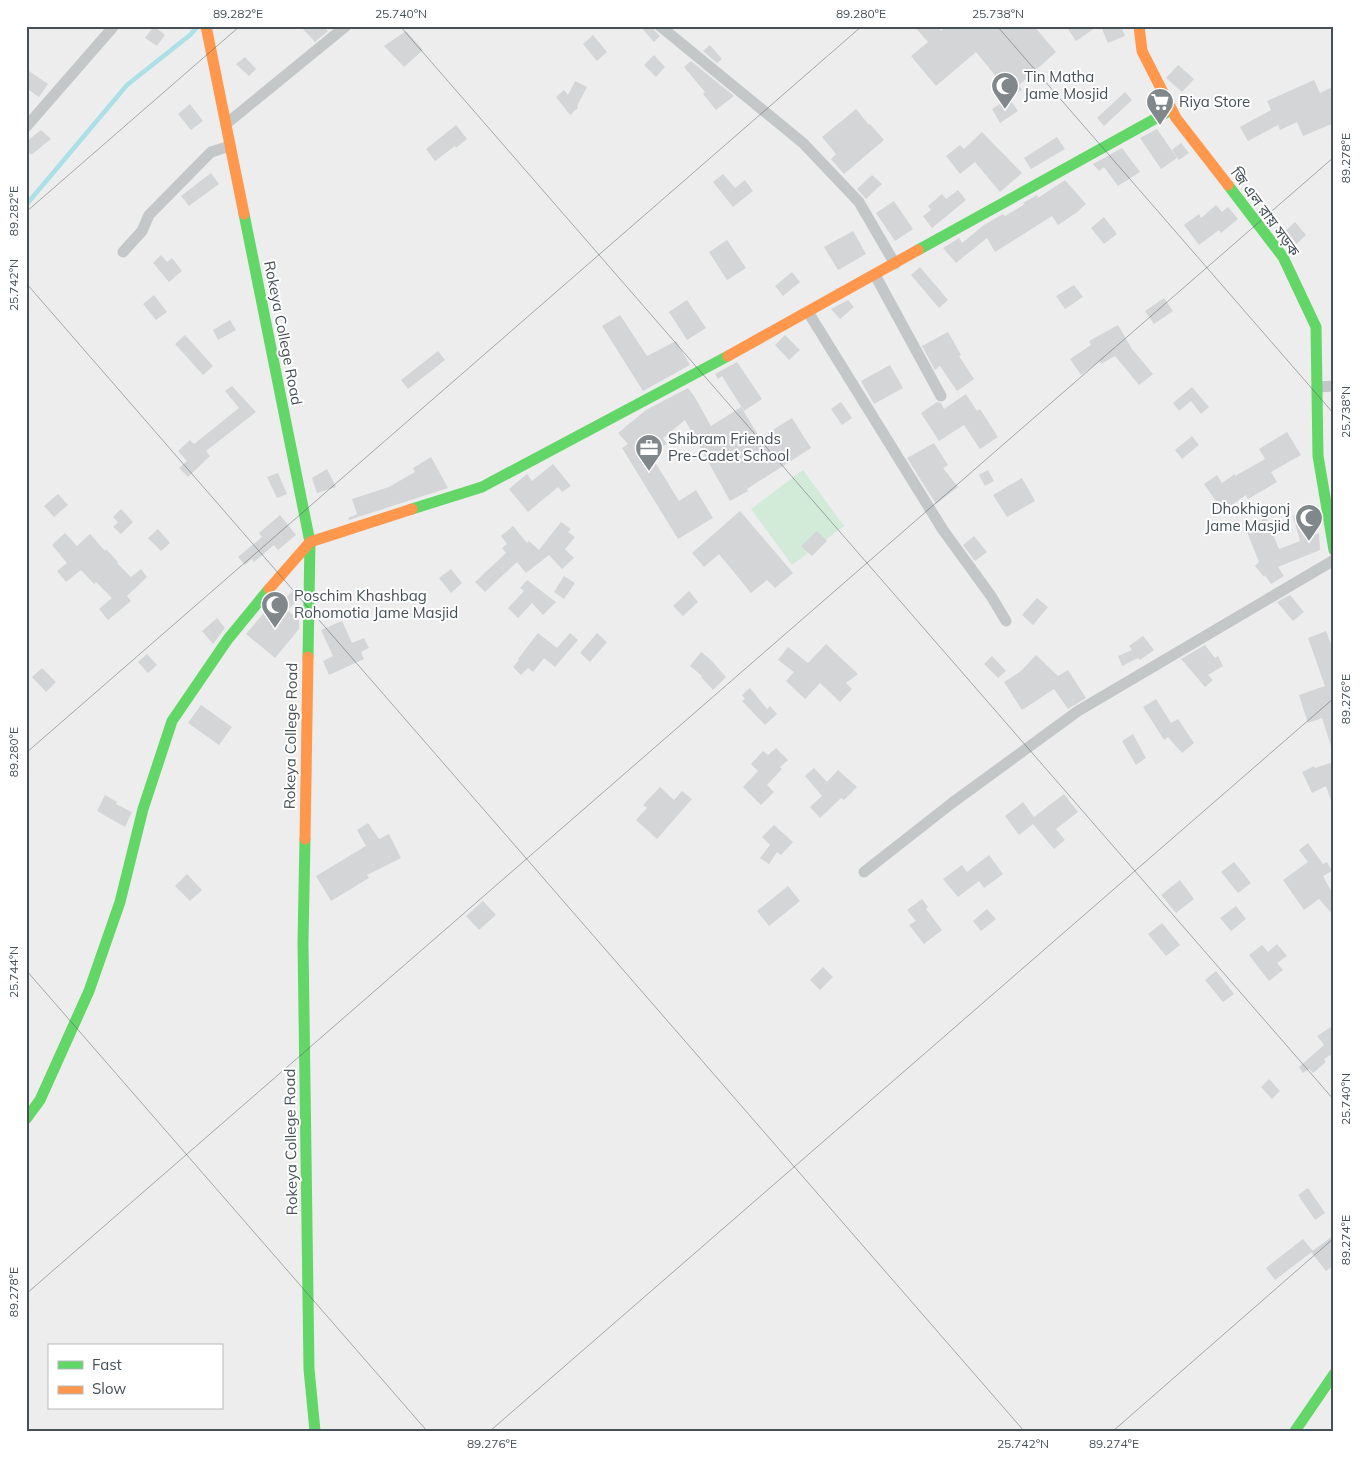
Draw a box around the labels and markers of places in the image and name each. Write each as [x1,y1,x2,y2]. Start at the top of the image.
place label: Tin Matha Jame Mosjid [1024,67,1108,103]
mosque icon: Tin Matha Jame Mosjid [990,71,1020,110]
supermarket icon: Riya Store [1145,87,1175,126]
place label: Riya Store [1179,92,1250,111]
place label: Shibram Friends Pre-Cadet School [668,429,789,465]
office icon: Shibram Friends Pre-Cadet School [634,433,664,472]
place label: Dhokhigonj Jame Masjid [1205,499,1290,535]
mosque icon: Dhokhigonj Jame Masjid [1294,503,1324,542]
place label: Poschim Khashbag Rohomotia Jame Masjid [294,586,458,622]
mosque icon: Poschim Khashbag Rohomotia Jame Masjid [260,590,290,629]

